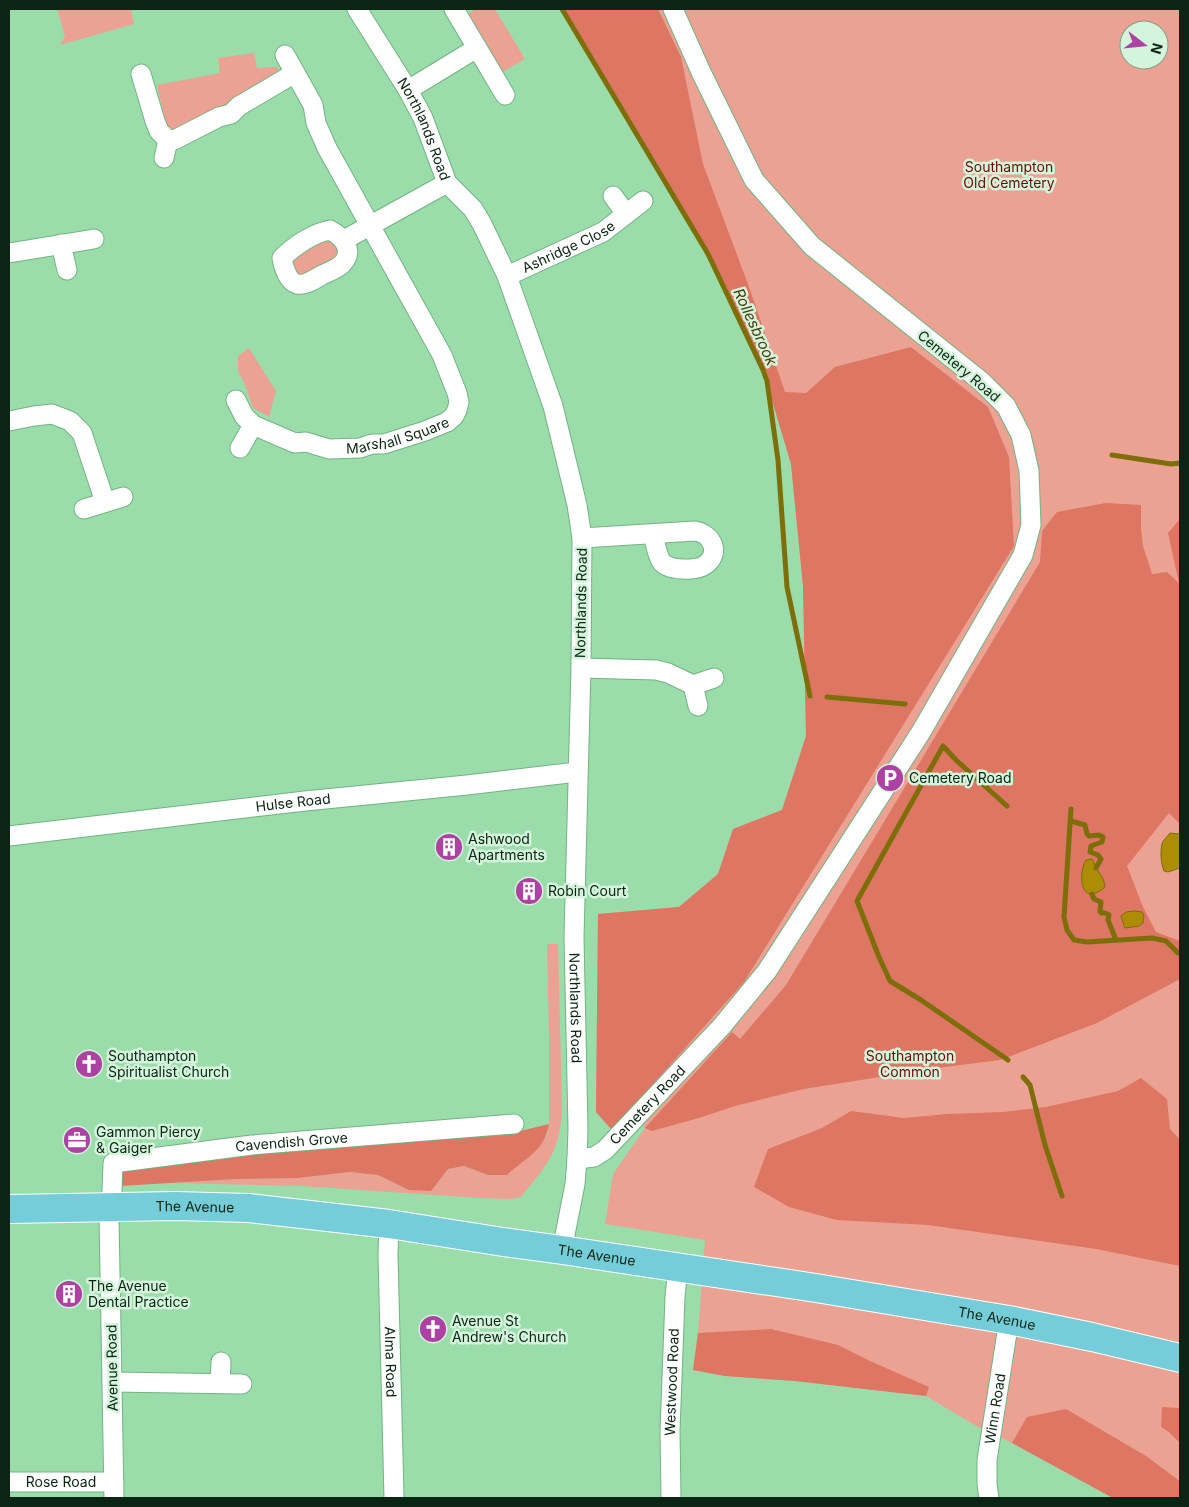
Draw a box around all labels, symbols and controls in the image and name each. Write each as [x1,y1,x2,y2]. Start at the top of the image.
north arrow [1119,20,1169,70]
text: N [1147,41,1167,56]
street label: Northlands Road [394,74,454,183]
park label: Southampton Old Cemetery [963,158,1055,191]
street label: Ashridge Close [519,217,618,276]
water label: Rollesbrook [729,285,782,369]
street label: Cemetery Road [915,326,1004,405]
street label: Marshall Square [346,413,452,456]
street label: Northlands Road [571,548,590,658]
parking icon: Cemetery Road [875,763,905,793]
place label: Cemetery Road [909,769,1011,786]
street label: Hulse Road [255,790,331,815]
place label: Ashwood Apartments [468,830,545,863]
building icon: Ashwood Apartments [434,832,464,862]
building icon: Robin Court [514,876,544,906]
place label: Robin Court [548,882,627,899]
street label: Northlands Road [566,953,586,1063]
place label: Southampton Spiritualist Church [108,1047,229,1080]
park label: Southampton Common [866,1047,954,1080]
church icon: Southampton Spiritualist Church [74,1049,104,1079]
street label: Cemetery Road [606,1062,688,1148]
place label: Gammon Piercy & Gaiger [96,1123,201,1156]
office icon: Gammon Piercy & Gaiger [62,1125,92,1155]
street label: Cavendish Grove [234,1128,348,1155]
street label: The Avenue [155,1197,235,1216]
street label: The Avenue [557,1240,637,1269]
place label: The Avenue Dental Practice [88,1277,189,1310]
building icon: The Avenue Dental Practice [54,1279,84,1309]
street label: The Avenue [957,1303,1037,1333]
place label: Avenue St Andrew's Church [452,1312,567,1345]
church icon: Avenue St Andrew's Church [418,1314,448,1344]
street label: Avenue Road [102,1324,121,1412]
street label: Alma Road [382,1326,401,1398]
street label: Westwood Road [661,1328,682,1436]
street label: Winn Road [981,1372,1009,1445]
street label: Rose Road [26,1473,96,1490]

